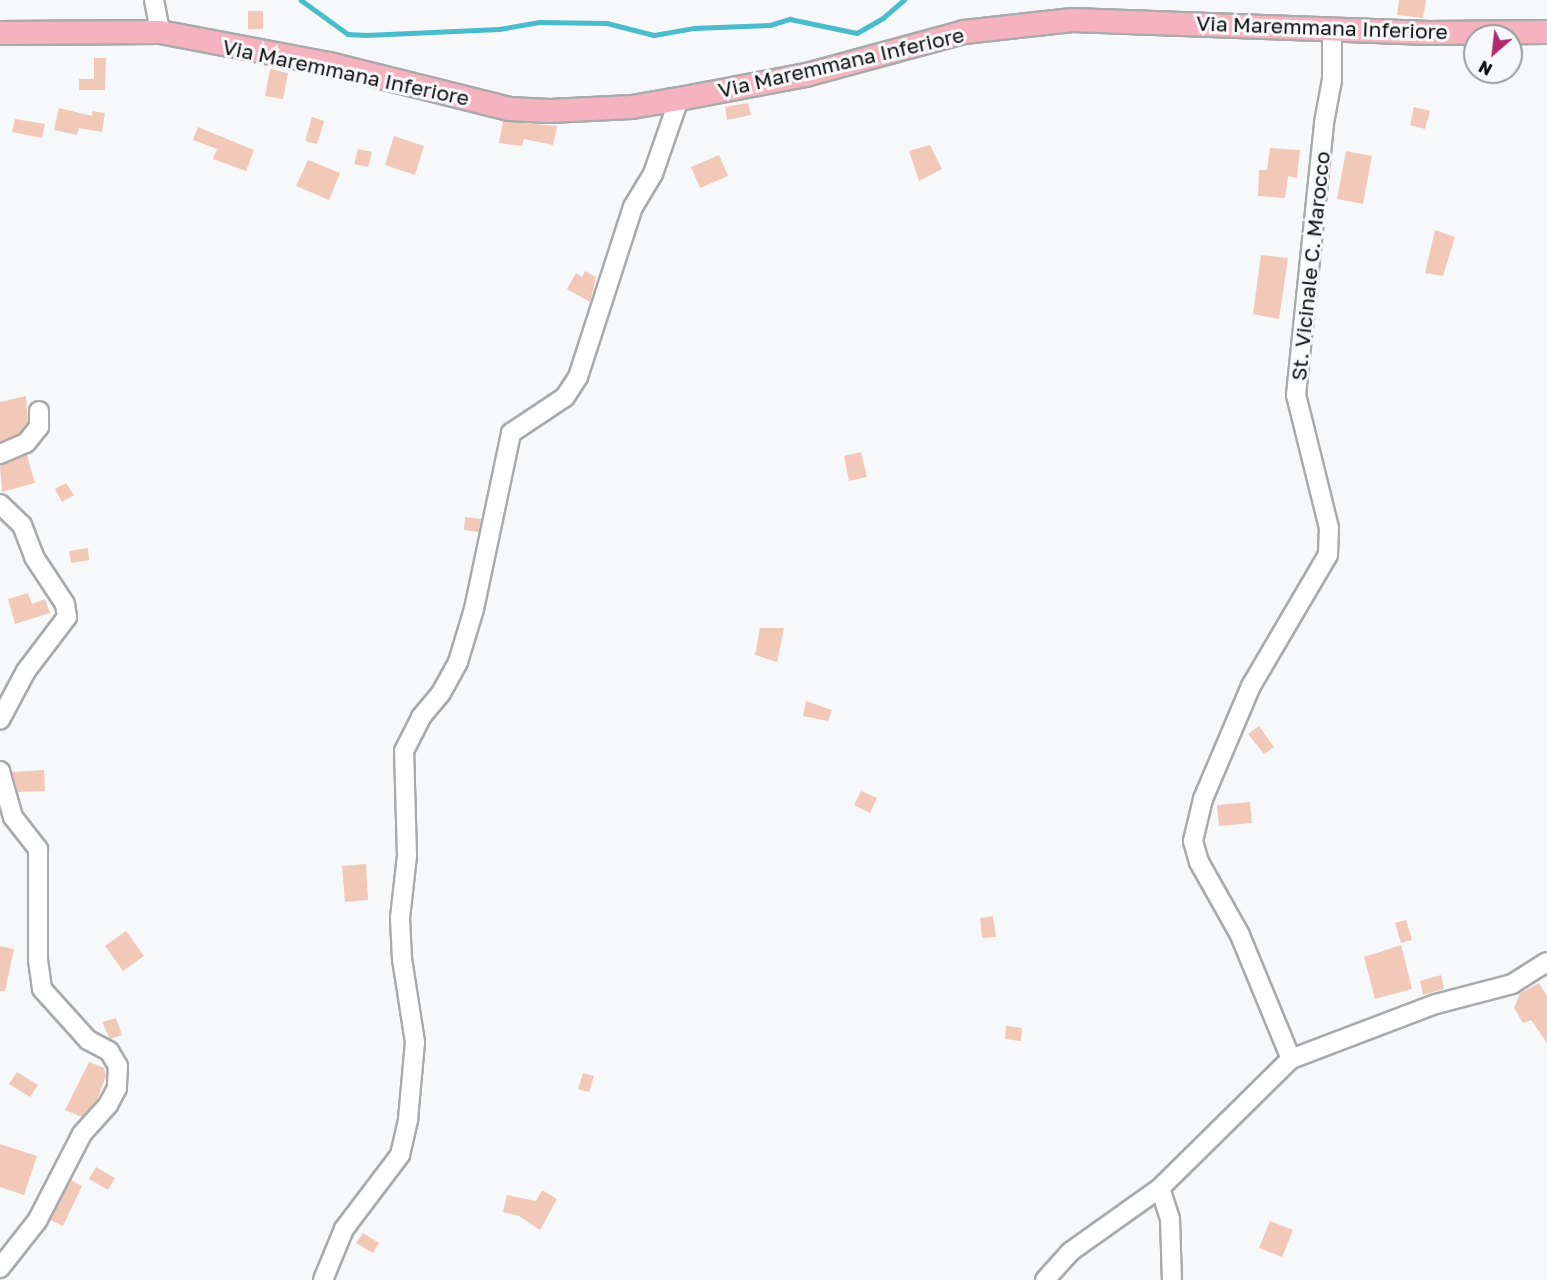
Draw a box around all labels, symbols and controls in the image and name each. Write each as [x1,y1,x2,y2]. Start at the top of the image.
street label: Via Maremmana Inferiore [1196,10,1448,44]
street label: Via Maremmana Inferiore [716,21,966,103]
north arrow [1463,24,1523,84]
street label: Via Maremmana Inferiore [220,34,472,110]
text: N [1475,56,1496,80]
street label: St. Vicinale C. Marocco [1285,150,1335,382]

